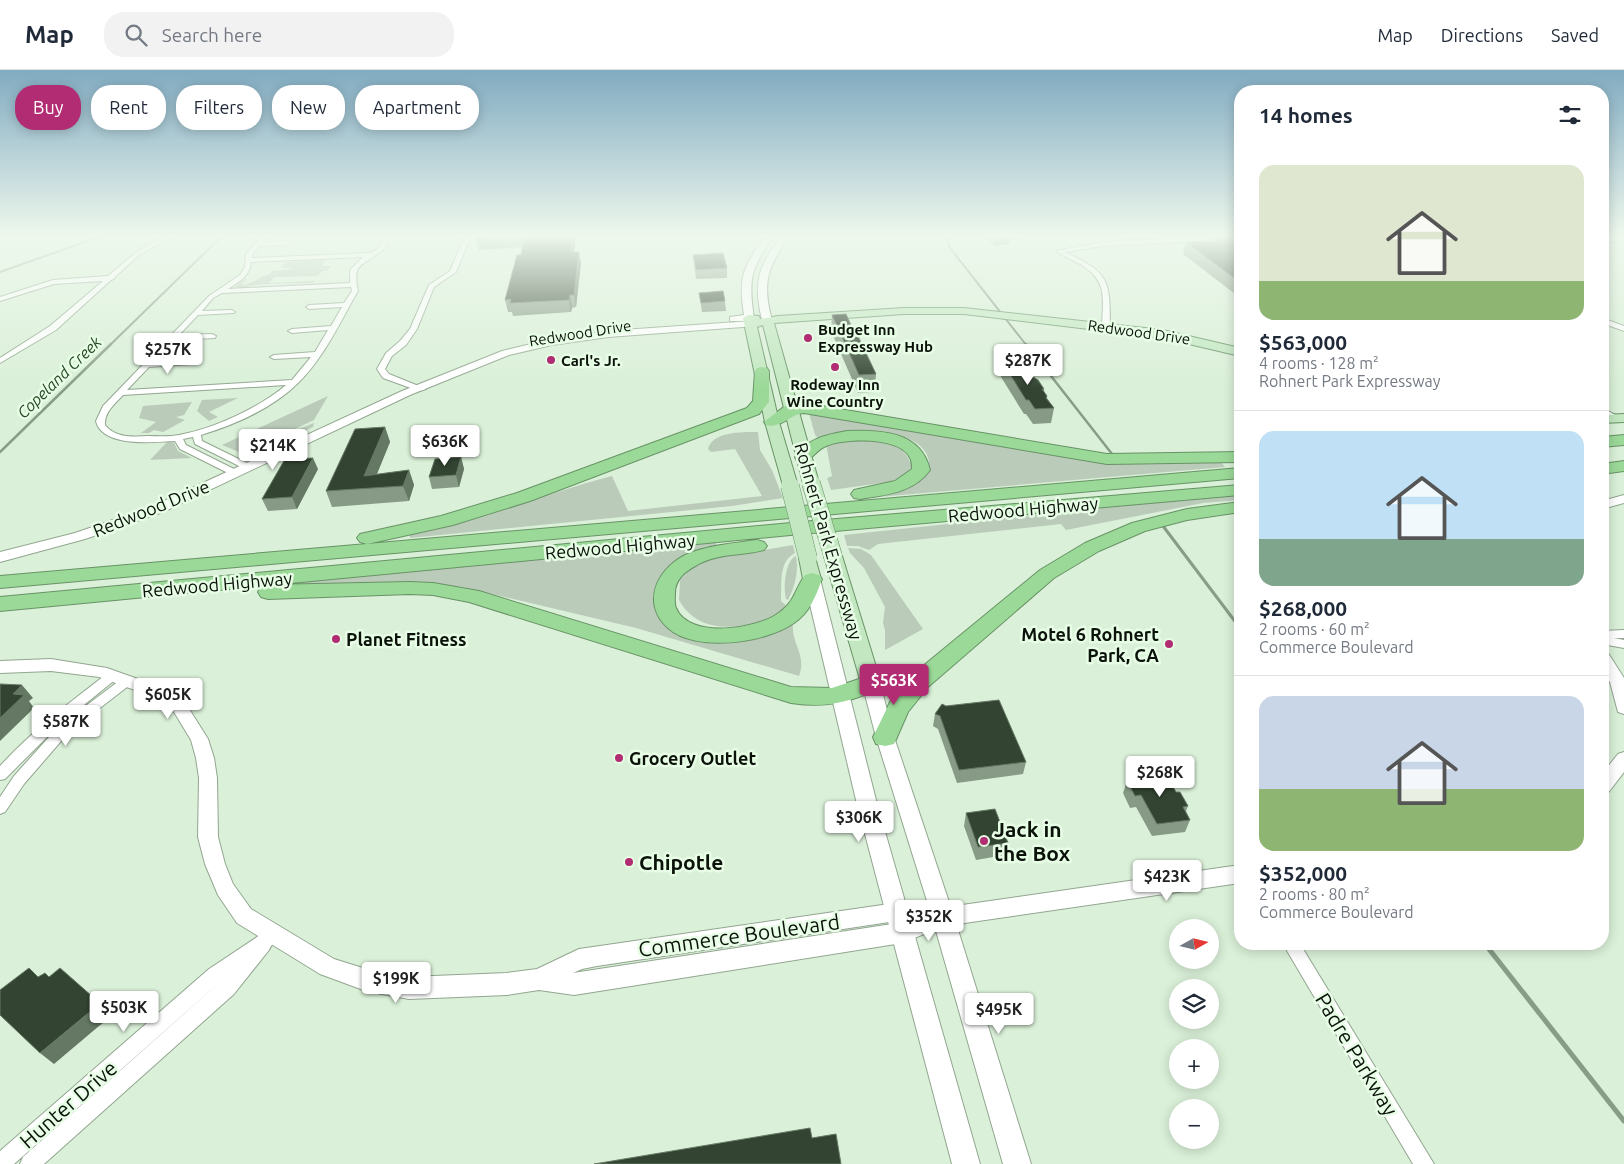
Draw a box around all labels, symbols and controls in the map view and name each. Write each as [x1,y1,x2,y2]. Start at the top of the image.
search box [104,12,454,57]
text: Map [25,21,74,48]
icon: search [122,21,150,49]
text: Search here [162,24,262,46]
text: Map [1377,25,1413,45]
text: Directions [1441,25,1523,45]
text: Saved [1551,25,1599,45]
chip: Buy [15,85,81,130]
chip: Rent [91,85,166,130]
chip: Filters [176,85,262,130]
chip: New [272,85,345,130]
chip: Apartment [355,85,479,130]
icon: filters [1556,101,1584,129]
text: 14 homes [1259,103,1353,127]
icon: home [1377,198,1467,288]
street label: Redwood Drive [1087,316,1191,348]
street label: Redwood Drive [528,317,632,349]
place label: Budget Inn Expressway Hub [818,321,933,355]
text: $563,000 [1259,330,1347,354]
water label: Copeland Creek [13,332,105,422]
pin: $257K [133,332,203,375]
marker: Budget Inn Expressway Hub [802,332,814,344]
text: $257K [145,340,191,358]
pin: $287K [993,344,1063,386]
text: $287K [1005,351,1051,369]
place label: Carl's Jr. [561,352,621,369]
marker: Carl's Jr. [545,354,557,366]
text: 4 rooms · 128 m² [1259,354,1379,372]
marker: Rodeway Inn Wine Country [829,361,841,373]
text: Rohnert Park Expressway [1259,372,1441,390]
place label: Rodeway Inn Wine Country [787,376,883,410]
pin: $636K [410,424,480,467]
pin: $214K [238,428,308,471]
text: $636K [422,432,468,450]
text: $214K [250,436,296,454]
street label: Rohnert Park Expressway [791,440,867,642]
icon: home [1377,463,1467,553]
street label: Redwood Drive [90,476,212,540]
street label: Redwood Highway [947,492,1099,526]
street label: Redwood Highway [544,529,696,563]
street label: Redwood Highway [141,567,293,601]
text: $268,000 [1259,596,1347,620]
text: 2 rooms · 60 m² [1259,620,1370,638]
place label: Motel 6 Rohnert Park, CA [1021,624,1159,665]
place label: Planet Fitness [346,629,467,649]
marker: Planet Fitness [330,633,342,645]
marker: Motel 6 Rohnert Park, CA [1163,638,1175,650]
text: Commerce Boulevard [1259,638,1414,656]
pin: $563K [859,664,929,706]
text: $563K [871,671,917,689]
pin: $605K [133,678,203,720]
text: $605K [145,685,191,703]
pin: $587K [31,704,101,747]
text: $587K [43,712,89,730]
icon: home [1377,728,1467,818]
place label: Grocery Outlet [629,748,756,768]
marker: Grocery Outlet [613,752,625,764]
pin: $268K [1125,756,1195,798]
text: $268K [1137,763,1183,781]
pin: $306K [824,800,894,843]
text: $306K [836,808,882,826]
place label: Jack in the Box [994,817,1071,865]
marker: Jack in the Box [978,835,990,847]
place label: Chipotle [639,850,723,874]
marker: Chipotle [623,856,635,868]
pin: $423K [1132,860,1202,902]
text: $352,000 [1259,861,1347,885]
text: $423K [1144,867,1190,885]
text: 2 rooms · 80 m² [1259,885,1370,903]
pin: $352K [894,900,964,942]
text: Commerce Boulevard [1259,903,1414,921]
text: $352K [906,907,952,925]
street label: Commerce Boulevard [637,909,841,961]
north arrow [1169,919,1219,969]
map controls [1169,919,1219,1149]
pin: $199K [361,962,431,1004]
text: $199K [373,969,419,987]
button: layers [1169,979,1219,1029]
street label: Padre Parkway [1311,988,1403,1120]
pin: $503K [89,990,159,1033]
pin: $495K [964,992,1034,1035]
text: $503K [101,998,147,1016]
text: $495K [976,1000,1022,1018]
button: + [1169,1039,1219,1089]
street label: Hunter Drive [15,1055,121,1153]
button: − [1169,1099,1219,1149]

